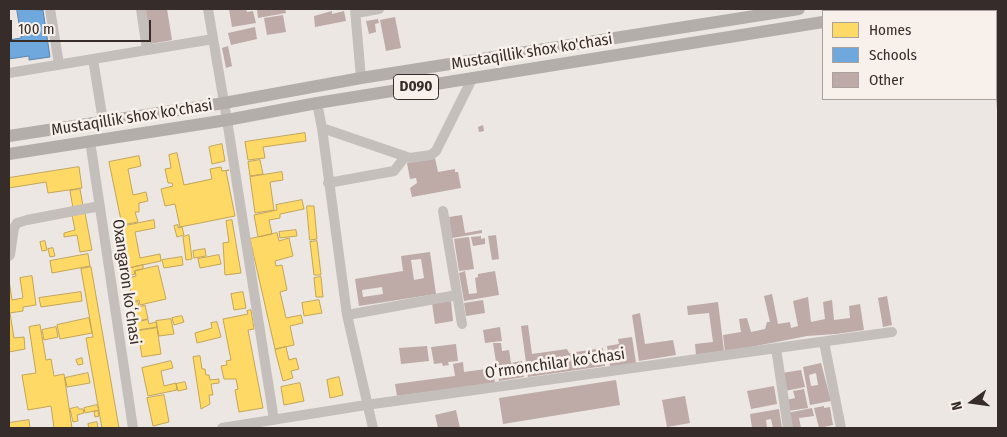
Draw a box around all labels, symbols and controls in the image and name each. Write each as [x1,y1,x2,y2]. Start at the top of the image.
scale bar [12,10,154,42]
legend [822,10,997,100]
text: 100 m [18,20,55,38]
text: Homes [869,21,911,39]
street label: Mustaqillik shox ko'chasi [450,30,614,74]
text: Schools [869,46,917,64]
text: Other [869,71,904,89]
road number: D090 [394,74,438,100]
street label: Mustaqillik shox ko'chasi [50,96,214,140]
street label: Oxangaron koʻchasi [108,218,144,346]
street label: Oʻrmonchilar koʻchasi [484,345,626,383]
north arrow [947,377,997,427]
text: N [948,400,966,412]

